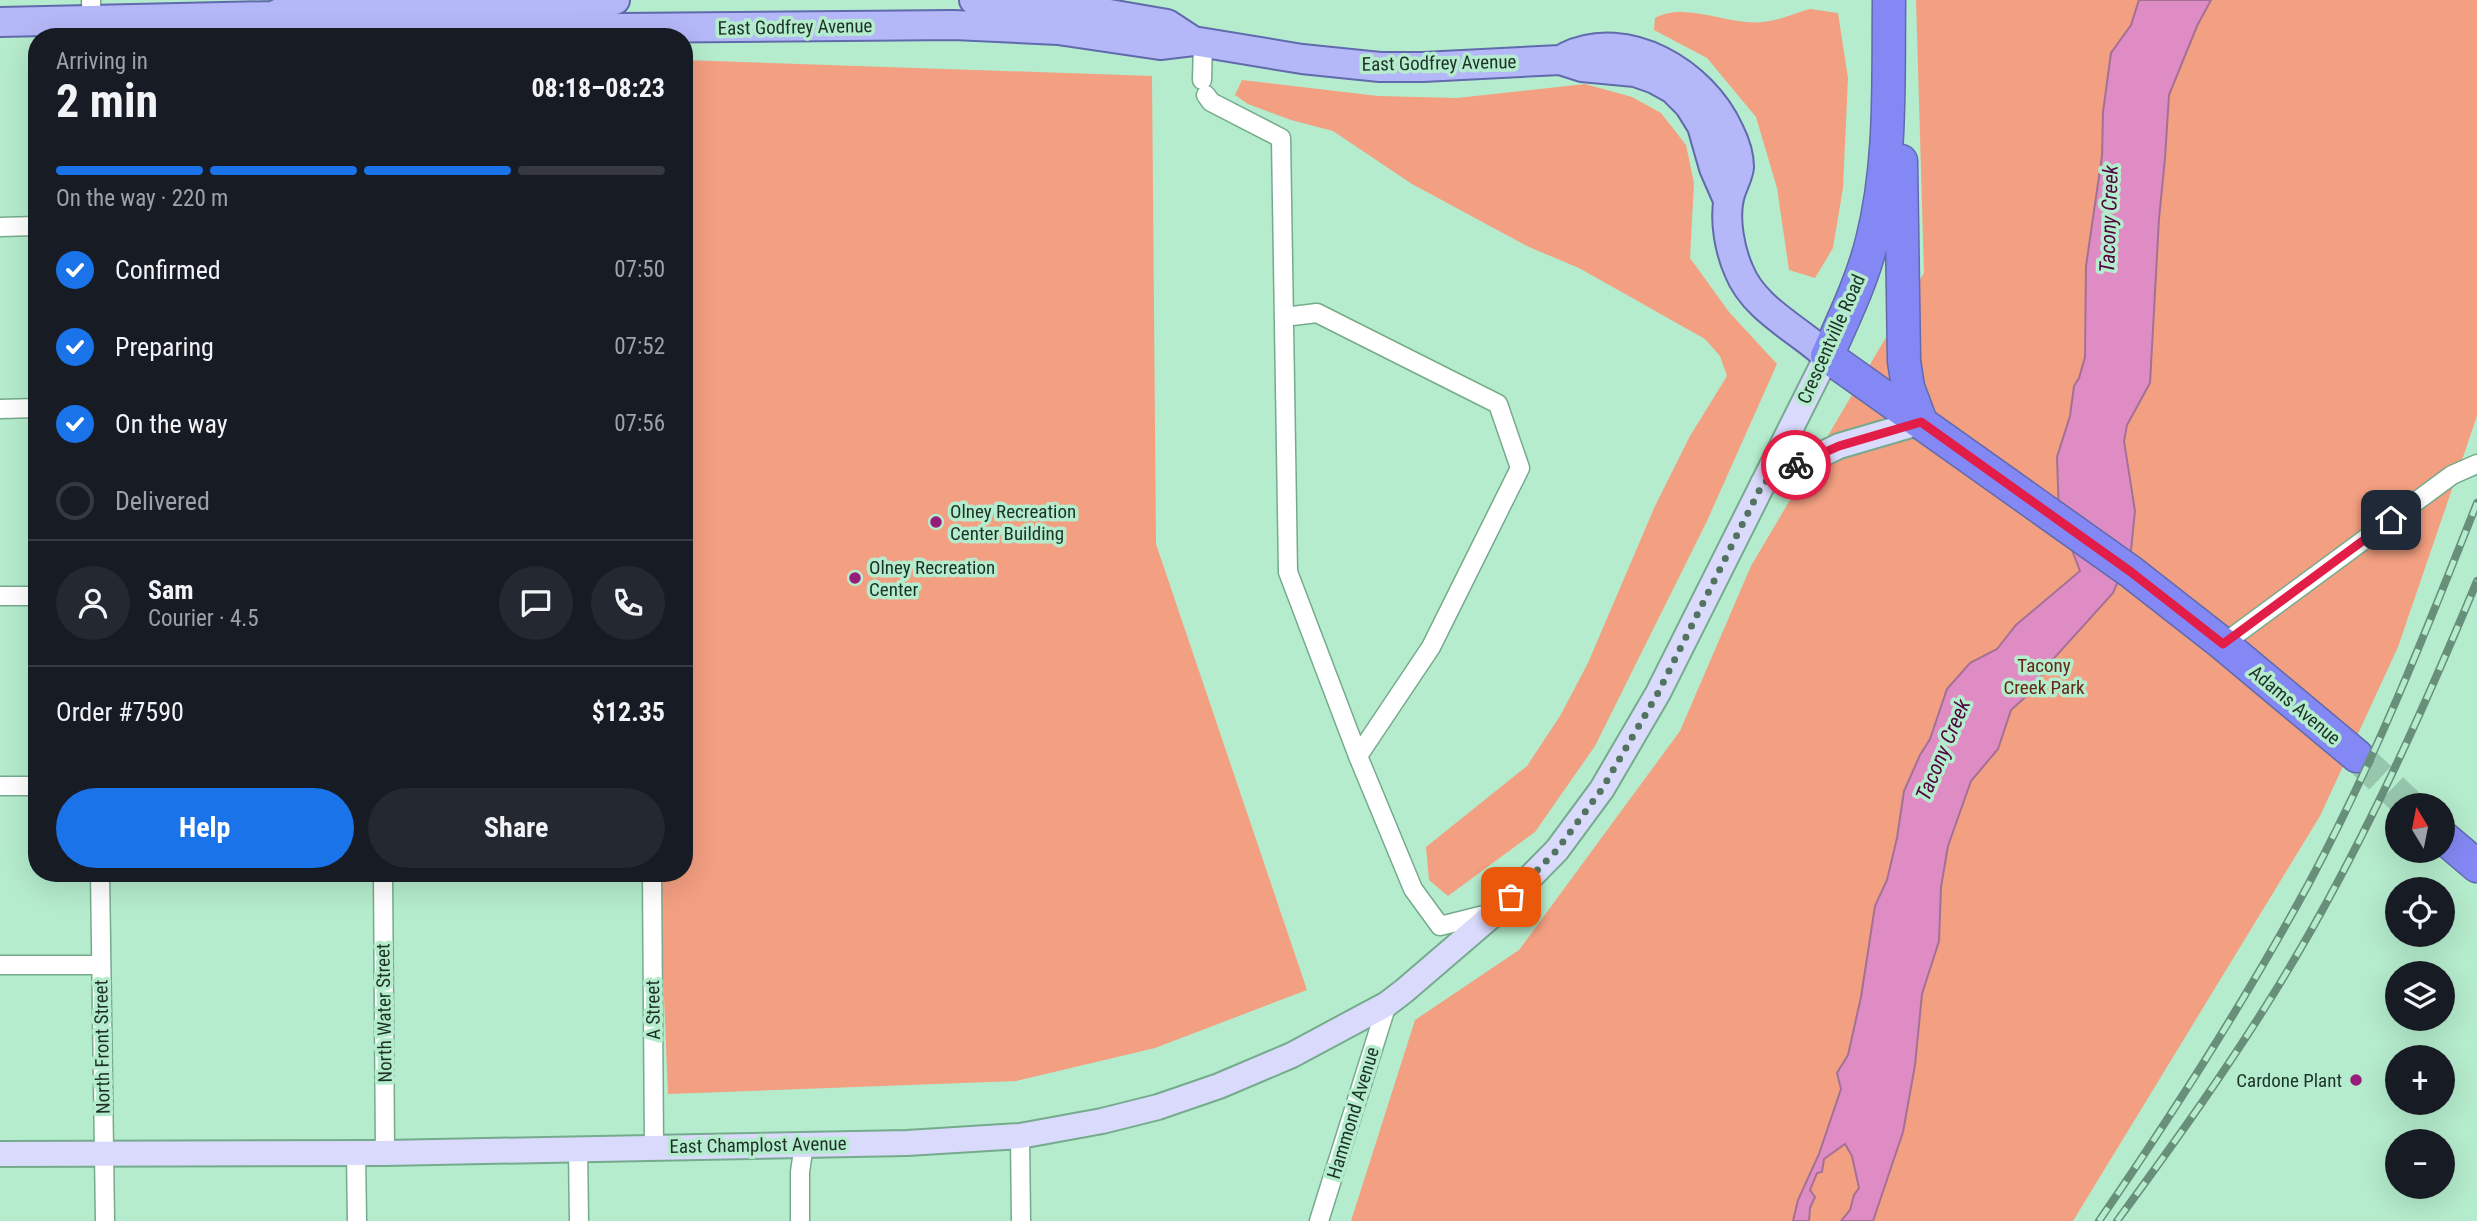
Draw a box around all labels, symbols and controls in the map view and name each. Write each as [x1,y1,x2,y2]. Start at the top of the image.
street label: East Godfrey Avenue [717,14,873,40]
text: Arriving in [56,48,148,75]
street label: East Godfrey Avenue [1361,50,1517,76]
text: 08:18–08:23 [531,73,665,103]
text: 2 min [56,74,158,128]
water label: Tacony Creek [2095,164,2123,273]
text: On the way · 220 m [56,185,228,212]
icon: check [56,251,94,289]
text: Confirmed [115,255,221,285]
text: 07:50 [614,256,665,283]
street label: Crescentville Road [1792,271,1870,407]
icon: check [56,328,94,366]
text: Preparing [115,332,214,362]
text: 07:52 [614,333,665,360]
icon: check [56,405,94,443]
text: On the way [115,409,228,439]
text: 07:56 [614,410,665,437]
courier [1761,430,1831,500]
icon: bike [1777,446,1815,484]
text: Delivered [115,486,210,516]
pin [2361,490,2421,550]
place label: Olney Recreation Center Building [950,500,1076,545]
icon: home [2372,501,2410,539]
marker: Olney Recreation Center Building [928,514,944,530]
place label: Olney Recreation Center [869,556,995,601]
button: person [56,566,130,640]
button: chat [499,566,573,640]
button: phone [591,566,665,640]
marker: Olney Recreation Center [847,570,863,586]
text: Sam [148,575,194,605]
text: Courier · 4.5 [148,605,259,632]
park label: Tacony Creek Park [2003,654,2085,699]
street label: Adams Avenue [2245,660,2345,750]
water label: Tacony Creek [1911,695,1975,804]
text: Order #7590 [56,697,184,727]
text: $12.35 [592,697,665,727]
button: Help [56,788,354,868]
button: Share [368,788,665,868]
north arrow [2385,793,2455,863]
map controls [2385,793,2455,1199]
pin [1481,867,1541,927]
button: locate [2385,877,2455,947]
icon: bag [1492,878,1530,916]
street label: North Water Street [371,943,397,1083]
button: layers [2385,961,2455,1031]
street label: North Front Street [89,980,115,1114]
street label: A Street [641,980,665,1040]
street label: Hammond Avenue [1322,1044,1384,1182]
button: + [2385,1045,2455,1115]
place label: Cardone Plant [2236,1069,2342,1092]
marker: Cardone Plant [2348,1072,2364,1088]
button: − [2385,1129,2455,1199]
street label: East Champlost Avenue [669,1132,847,1158]

